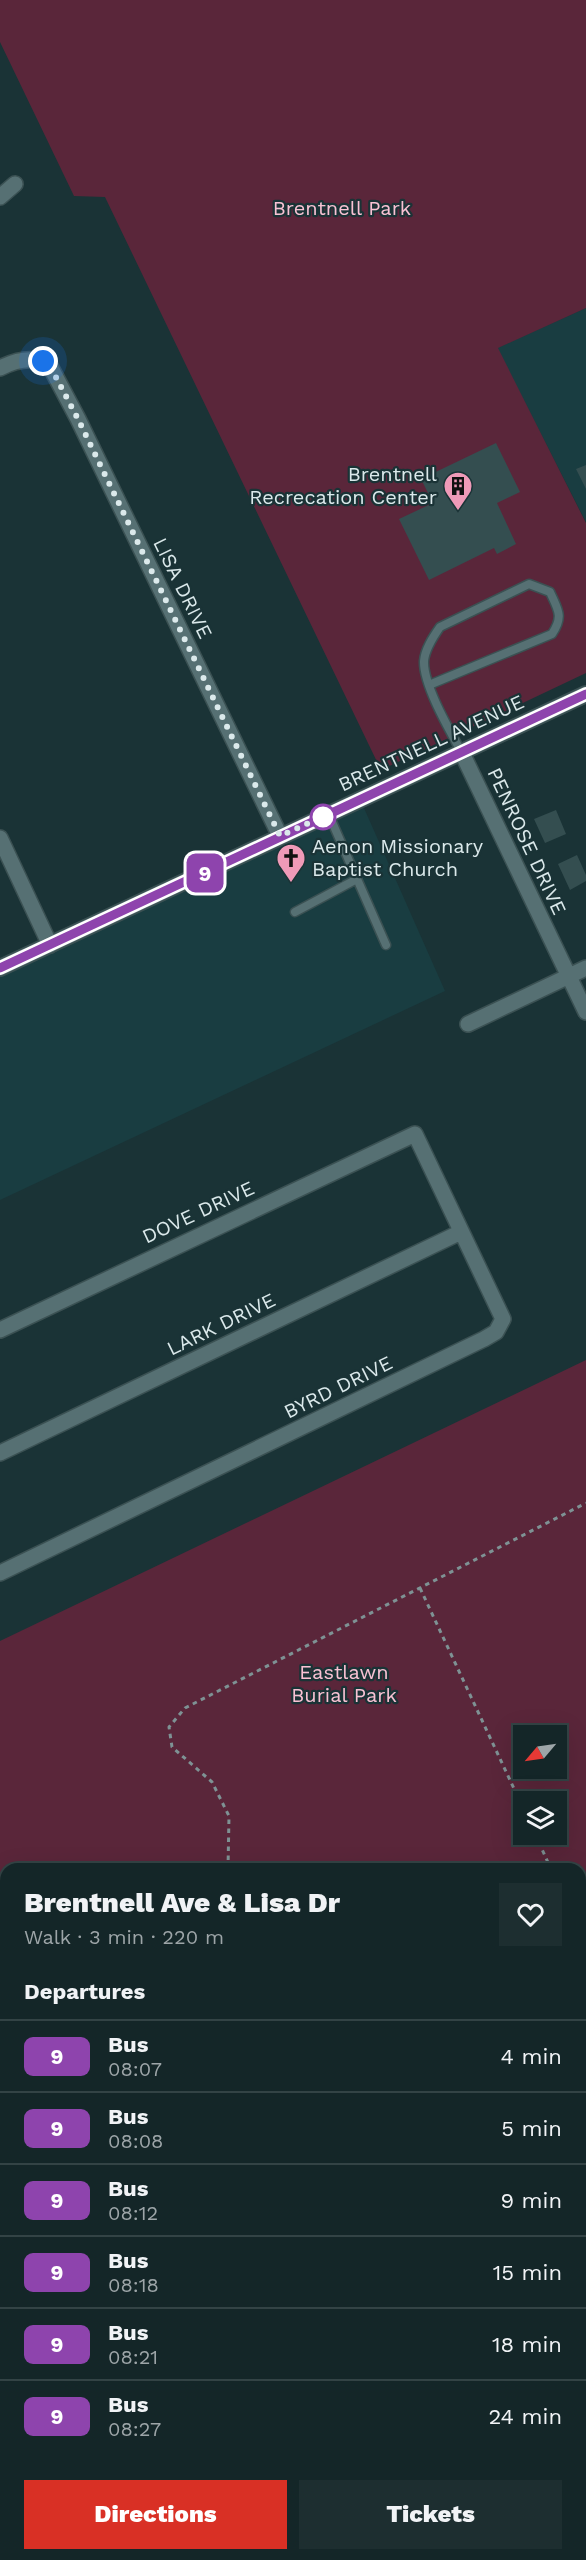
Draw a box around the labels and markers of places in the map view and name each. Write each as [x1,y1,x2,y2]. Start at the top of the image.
place label: Brentnell Recrecation Center [249,462,437,509]
building icon: Brentnell Recrecation Center [442,470,474,512]
unlabelled marker [310,804,336,830]
place label: Aenon Missionary Baptist Church [312,834,484,881]
church icon: Aenon Missionary Baptist Church [275,842,307,884]

